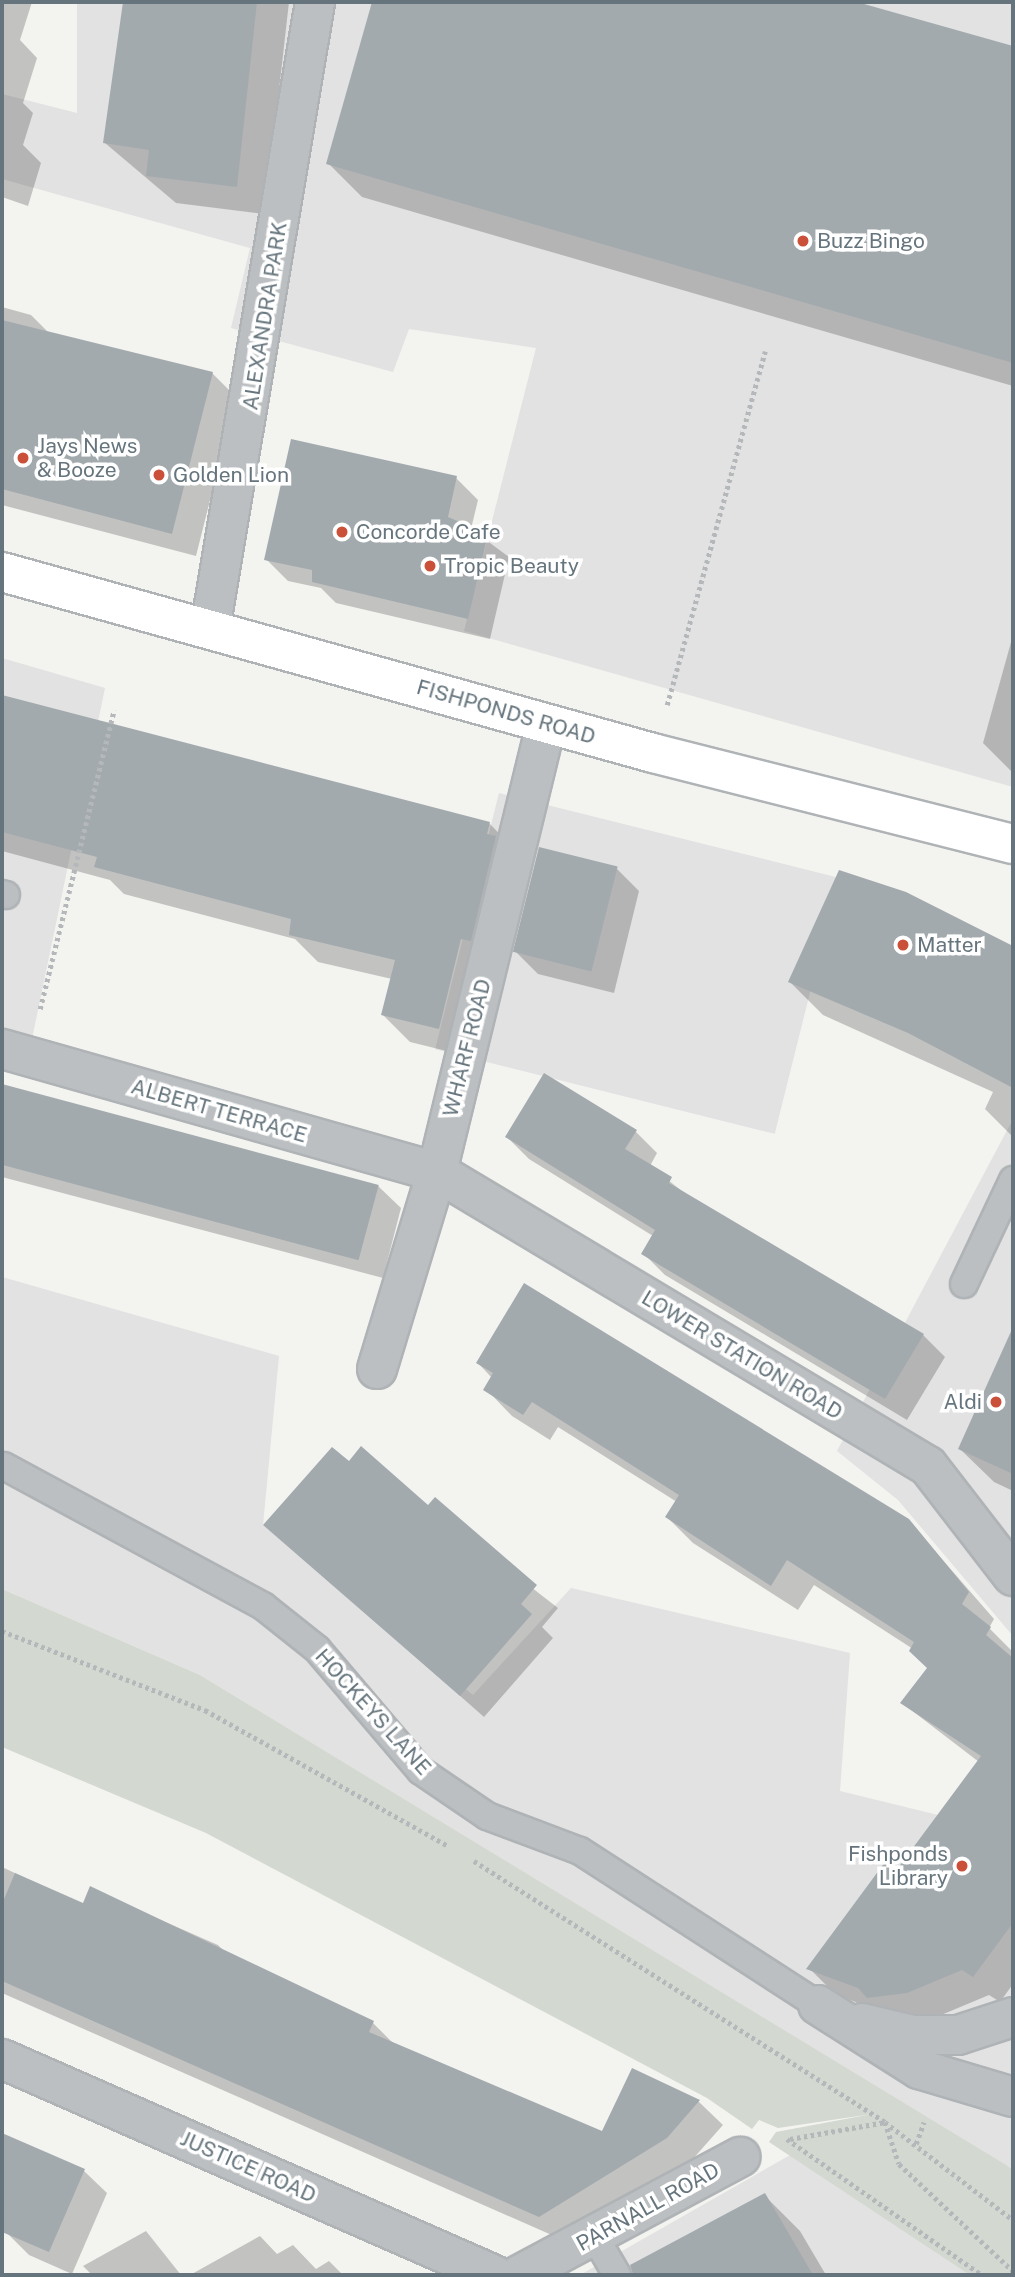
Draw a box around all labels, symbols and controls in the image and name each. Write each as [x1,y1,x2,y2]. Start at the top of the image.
street label: ALEXANDRA PARK [238,220,292,412]
place label: Buzz Bingo [817,228,925,254]
marker: Buzz Bingo [795,233,811,249]
place label: Jays News & Booze [37,433,137,483]
marker: Jays News & Booze [15,450,31,466]
place label: Golden Lion [173,462,289,488]
marker: Golden Lion [151,467,167,483]
place label: Concorde Cafe [356,519,501,545]
marker: Concorde Cafe [334,524,350,540]
place label: Tropic Beauty [444,553,579,579]
marker: Tropic Beauty [422,558,438,574]
street label: FISHPONDS ROAD [414,674,598,750]
place label: Matter [917,932,982,958]
marker: Matter [895,937,911,953]
street label: WHARF ROAD [438,977,496,1119]
street label: ALBERT TERRACE [128,1074,310,1148]
street label: LOWER STATION ROAD [637,1285,847,1425]
place label: Aldi [943,1389,982,1415]
marker: Aldi [988,1394,1004,1410]
street label: HOCKEYS LANE [310,1644,436,1780]
place label: Fishponds Library [848,1841,948,1891]
marker: Fishponds Library [954,1858,970,1874]
street label: JUSTICE ROAD [176,2126,320,2208]
street label: PARNALL ROAD [572,2157,724,2257]

